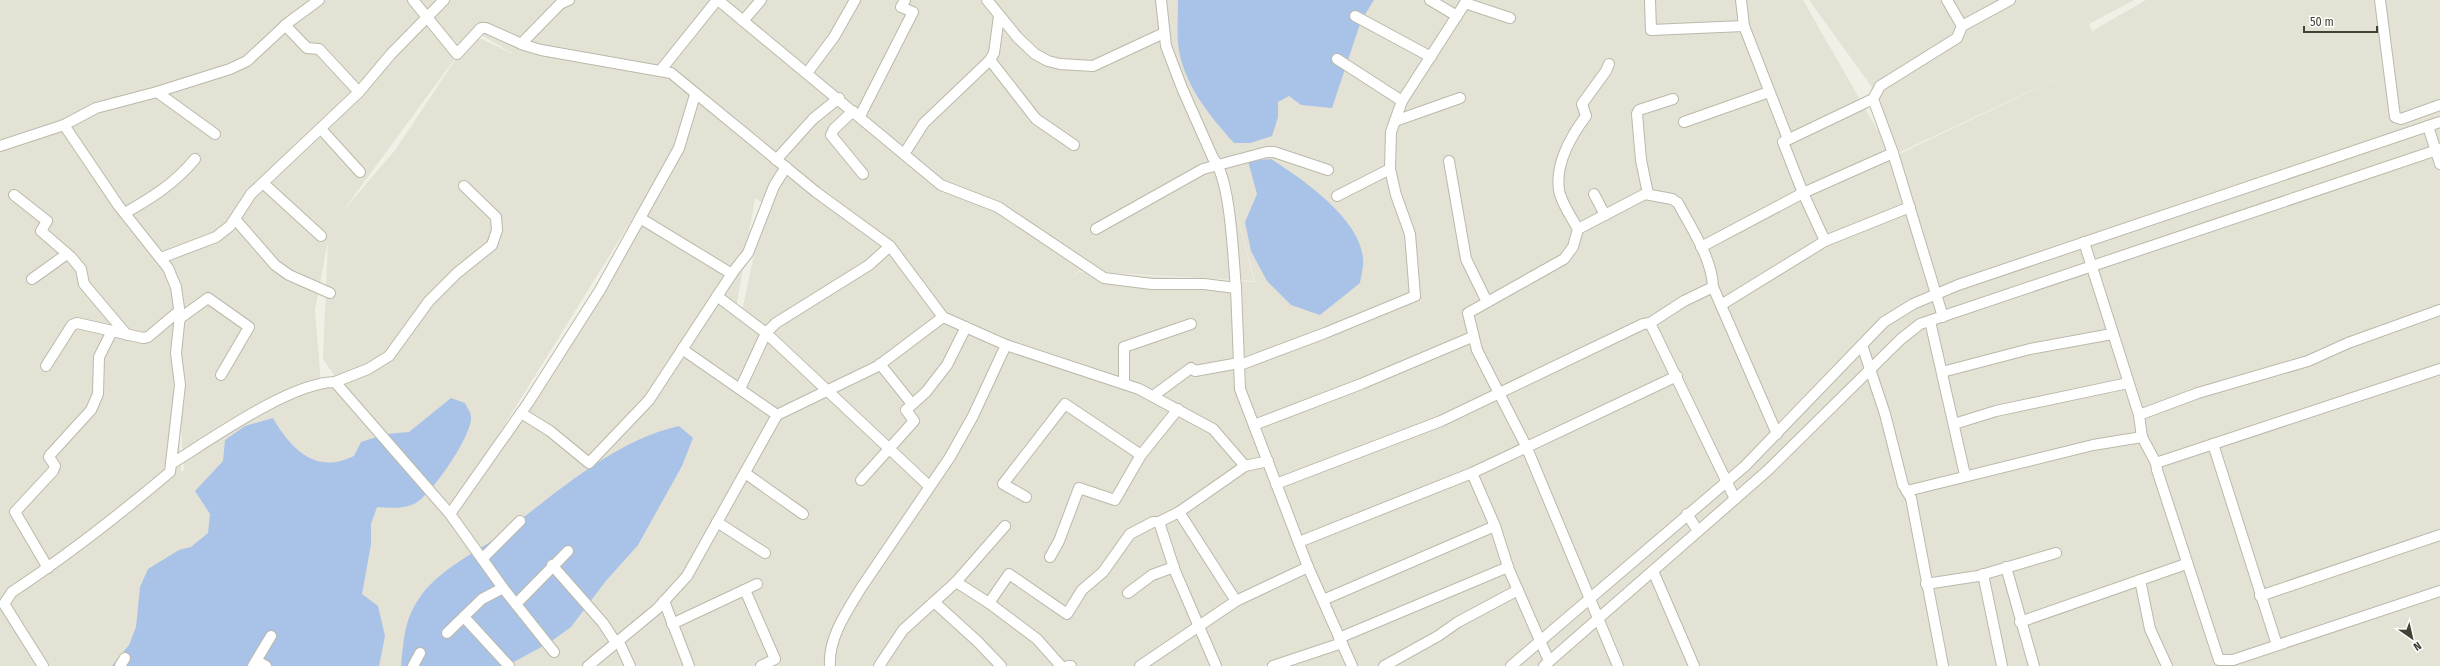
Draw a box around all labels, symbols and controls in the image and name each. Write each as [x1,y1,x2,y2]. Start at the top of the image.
scale bar [2304,8,2377,34]
text: 50 m [2310,15,2334,29]
north arrow [2392,618,2432,658]
text: N [2411,639,2424,653]

